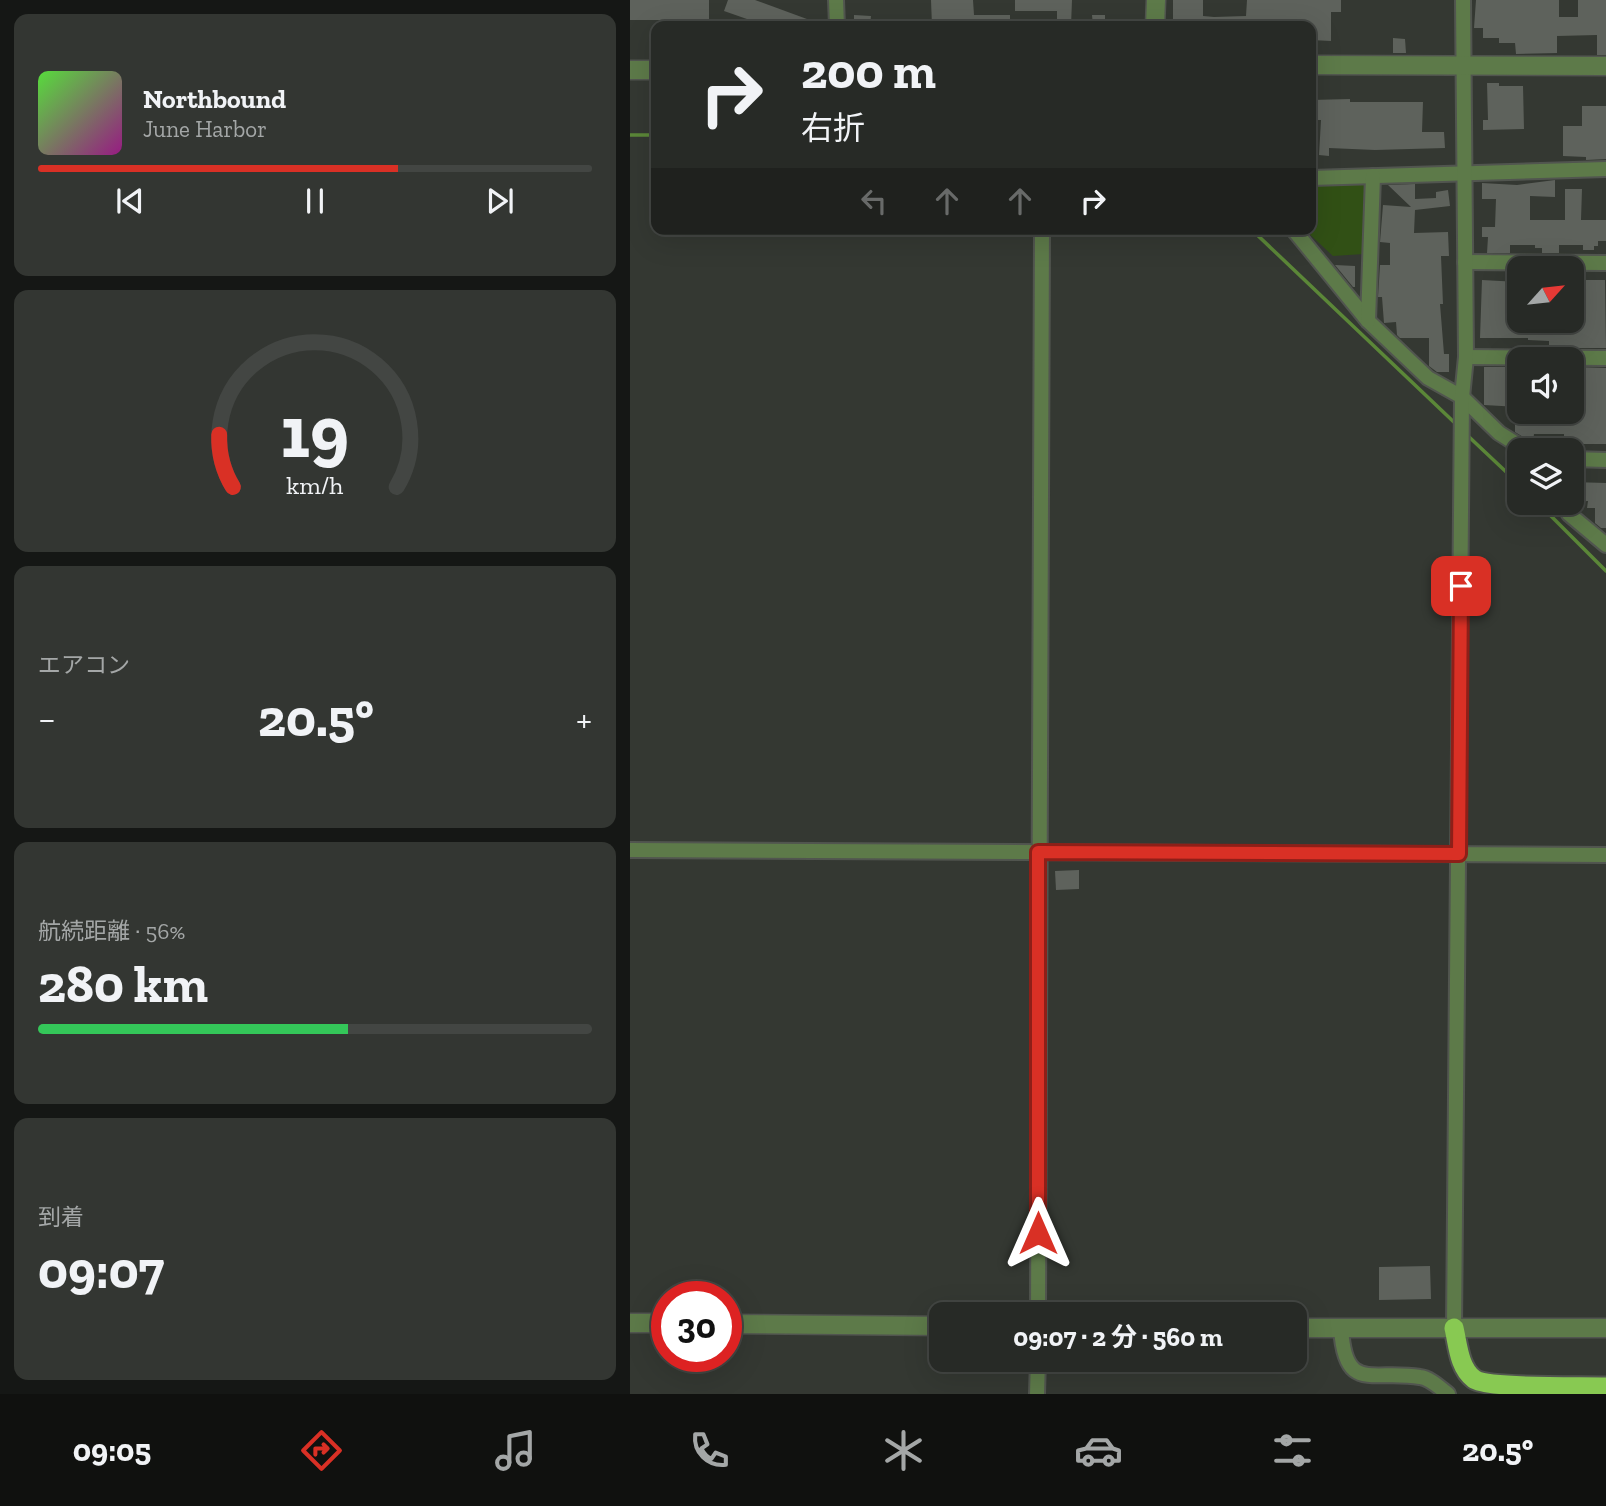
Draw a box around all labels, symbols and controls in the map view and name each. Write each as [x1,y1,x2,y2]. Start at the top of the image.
text: 200 m [801,42,936,101]
icon: right [686,49,777,140]
text: Northbound [143,83,286,115]
text: 右折 [801,109,865,147]
text: June Harbor [143,115,267,143]
icon: previous [111,182,149,220]
icon: pause [296,182,334,220]
icon: next [481,182,519,220]
icon: left [855,182,893,220]
icon: ahead [928,182,966,220]
icon: ahead [1001,182,1039,220]
icon: right [1074,182,1112,220]
north arrow [1507,256,1584,332]
map controls [1507,256,1584,515]
button: sound [1507,347,1584,424]
text: 19 [281,388,349,476]
button: layers [1507,438,1584,515]
text: km/h [286,470,344,500]
pin [1431,556,1491,616]
icon: arrive [1442,567,1480,605]
text: エアコン [38,651,130,679]
text: 20.5° [258,687,374,749]
text: − [38,696,56,742]
text: + [576,696,592,742]
text: 航続距離 · 56% [38,917,185,945]
text: 280 km [38,953,208,1015]
position arrow [1001,1196,1075,1270]
text: 到着 [38,1203,84,1231]
text: 09:07 [38,1239,164,1301]
speed limit sign: 30 [651,1281,742,1372]
text: 09:07 · 2 分 · 560 m [1013,1321,1223,1353]
icon: directions [297,1426,346,1475]
icon: music [491,1426,540,1475]
icon: phone [685,1426,734,1475]
icon: climate [879,1426,928,1475]
icon: car [1074,1426,1123,1475]
icon: filters [1268,1426,1317,1475]
text: 09:05 [73,1431,151,1469]
text: 20.5° [1462,1431,1533,1469]

